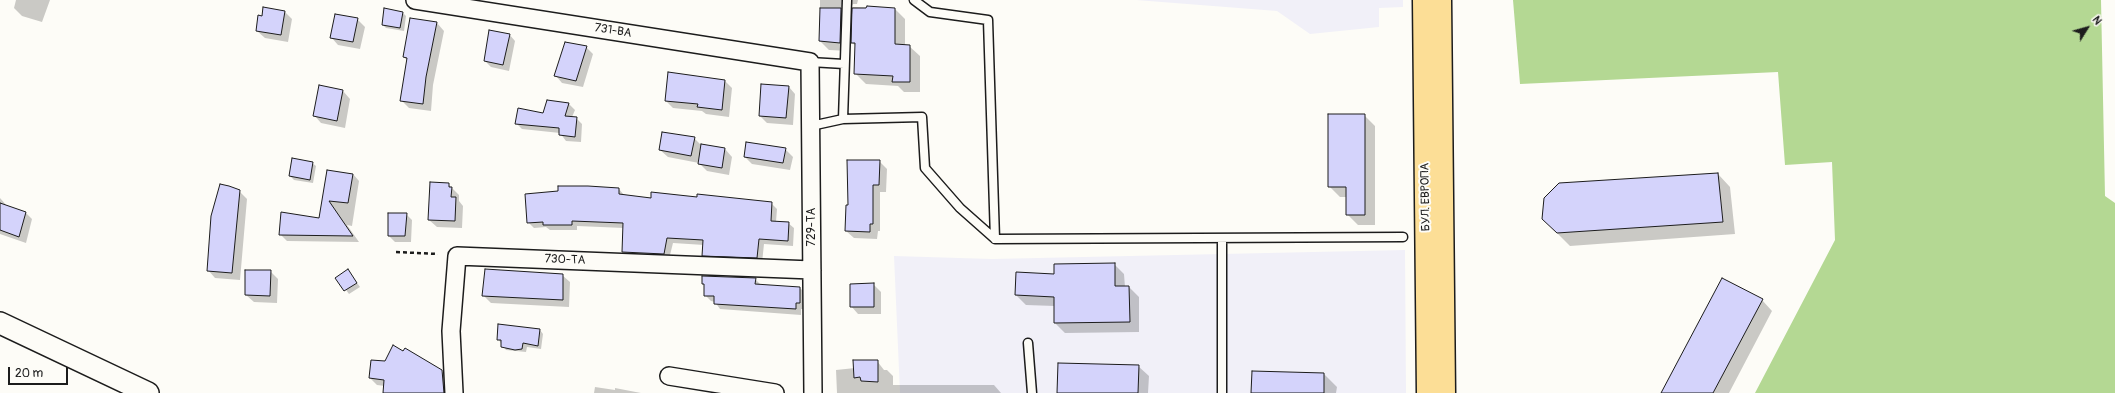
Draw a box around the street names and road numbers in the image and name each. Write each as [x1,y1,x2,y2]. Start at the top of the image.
street label: 731-ВА [593,21,633,41]
street label: БУЛ. ЕВРОПА [1418,163,1434,231]
street label: 729-ТА [805,208,819,246]
street label: 730-ТА [544,252,586,268]

